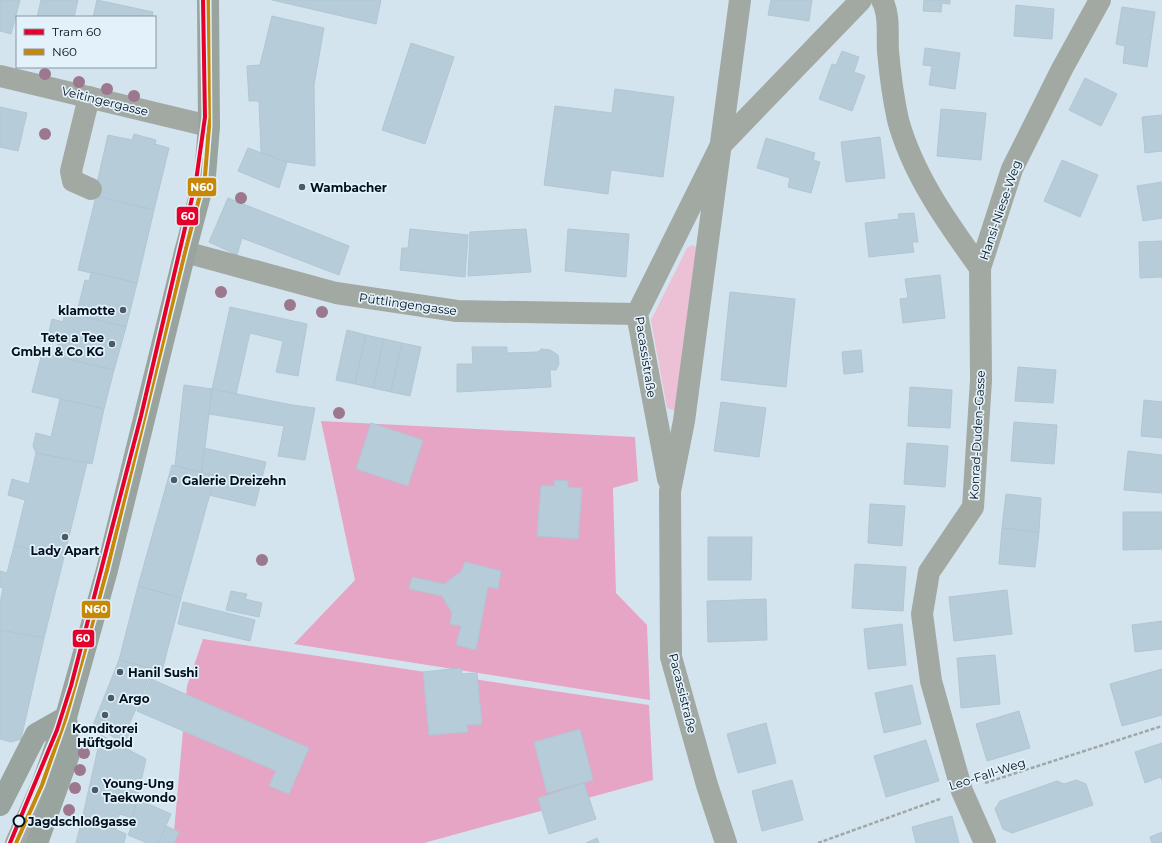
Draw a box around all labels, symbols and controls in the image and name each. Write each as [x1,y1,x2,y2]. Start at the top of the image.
legend [16,16,156,68]
text: Tram 60 [52,24,101,39]
text: N60 [52,44,77,59]
street label: Veitingergasse [60,83,150,119]
street label: Hansi-Niese-Weg [976,158,1024,262]
line badge: N60 [187,177,217,197]
text: N60 [190,180,214,194]
place label: Wambacher [310,180,387,195]
marker: Wambacher [297,182,307,192]
line badge: 60 [176,206,199,226]
text: 60 [181,209,196,223]
street label: Püttlingengasse [358,290,458,318]
place label: klamotte [58,303,115,318]
marker: klamotte [118,305,128,315]
street label: Pacassistraße [632,315,660,399]
place label: Tete a Tee GmbH & Co KG [11,330,104,359]
marker: Tete a Tee GmbH & Co KG [107,339,117,349]
street label: Konrad-Duden-Gasse [966,370,988,500]
place label: Galerie Dreizehn [182,473,286,488]
marker: Galerie Dreizehn [169,475,179,485]
marker: Lady Apart [60,532,70,542]
place label: Lady Apart [31,543,100,558]
line badge: N60 [81,600,111,619]
text: N60 [84,602,108,616]
line badge: 60 [72,629,95,648]
text: 60 [76,631,91,645]
street label: Pacassistraße [666,652,700,734]
place label: Hanil Sushi [128,665,198,680]
marker: Hanil Sushi [115,667,125,677]
place label: Argo [118,691,150,706]
marker: Argo [106,693,116,703]
marker: Konditorei Hüftgold [100,710,110,720]
place label: Konditorei Hüftgold [72,721,138,750]
street label: Leo-Fall-Weg [947,755,1027,793]
place label: Young-Ung Taekwondo [102,776,176,805]
marker: Young-Ung Taekwondo [90,785,100,795]
marker: Jagdschloßgasse [12,814,26,828]
place label: Jagdschloßgasse [27,814,137,829]

